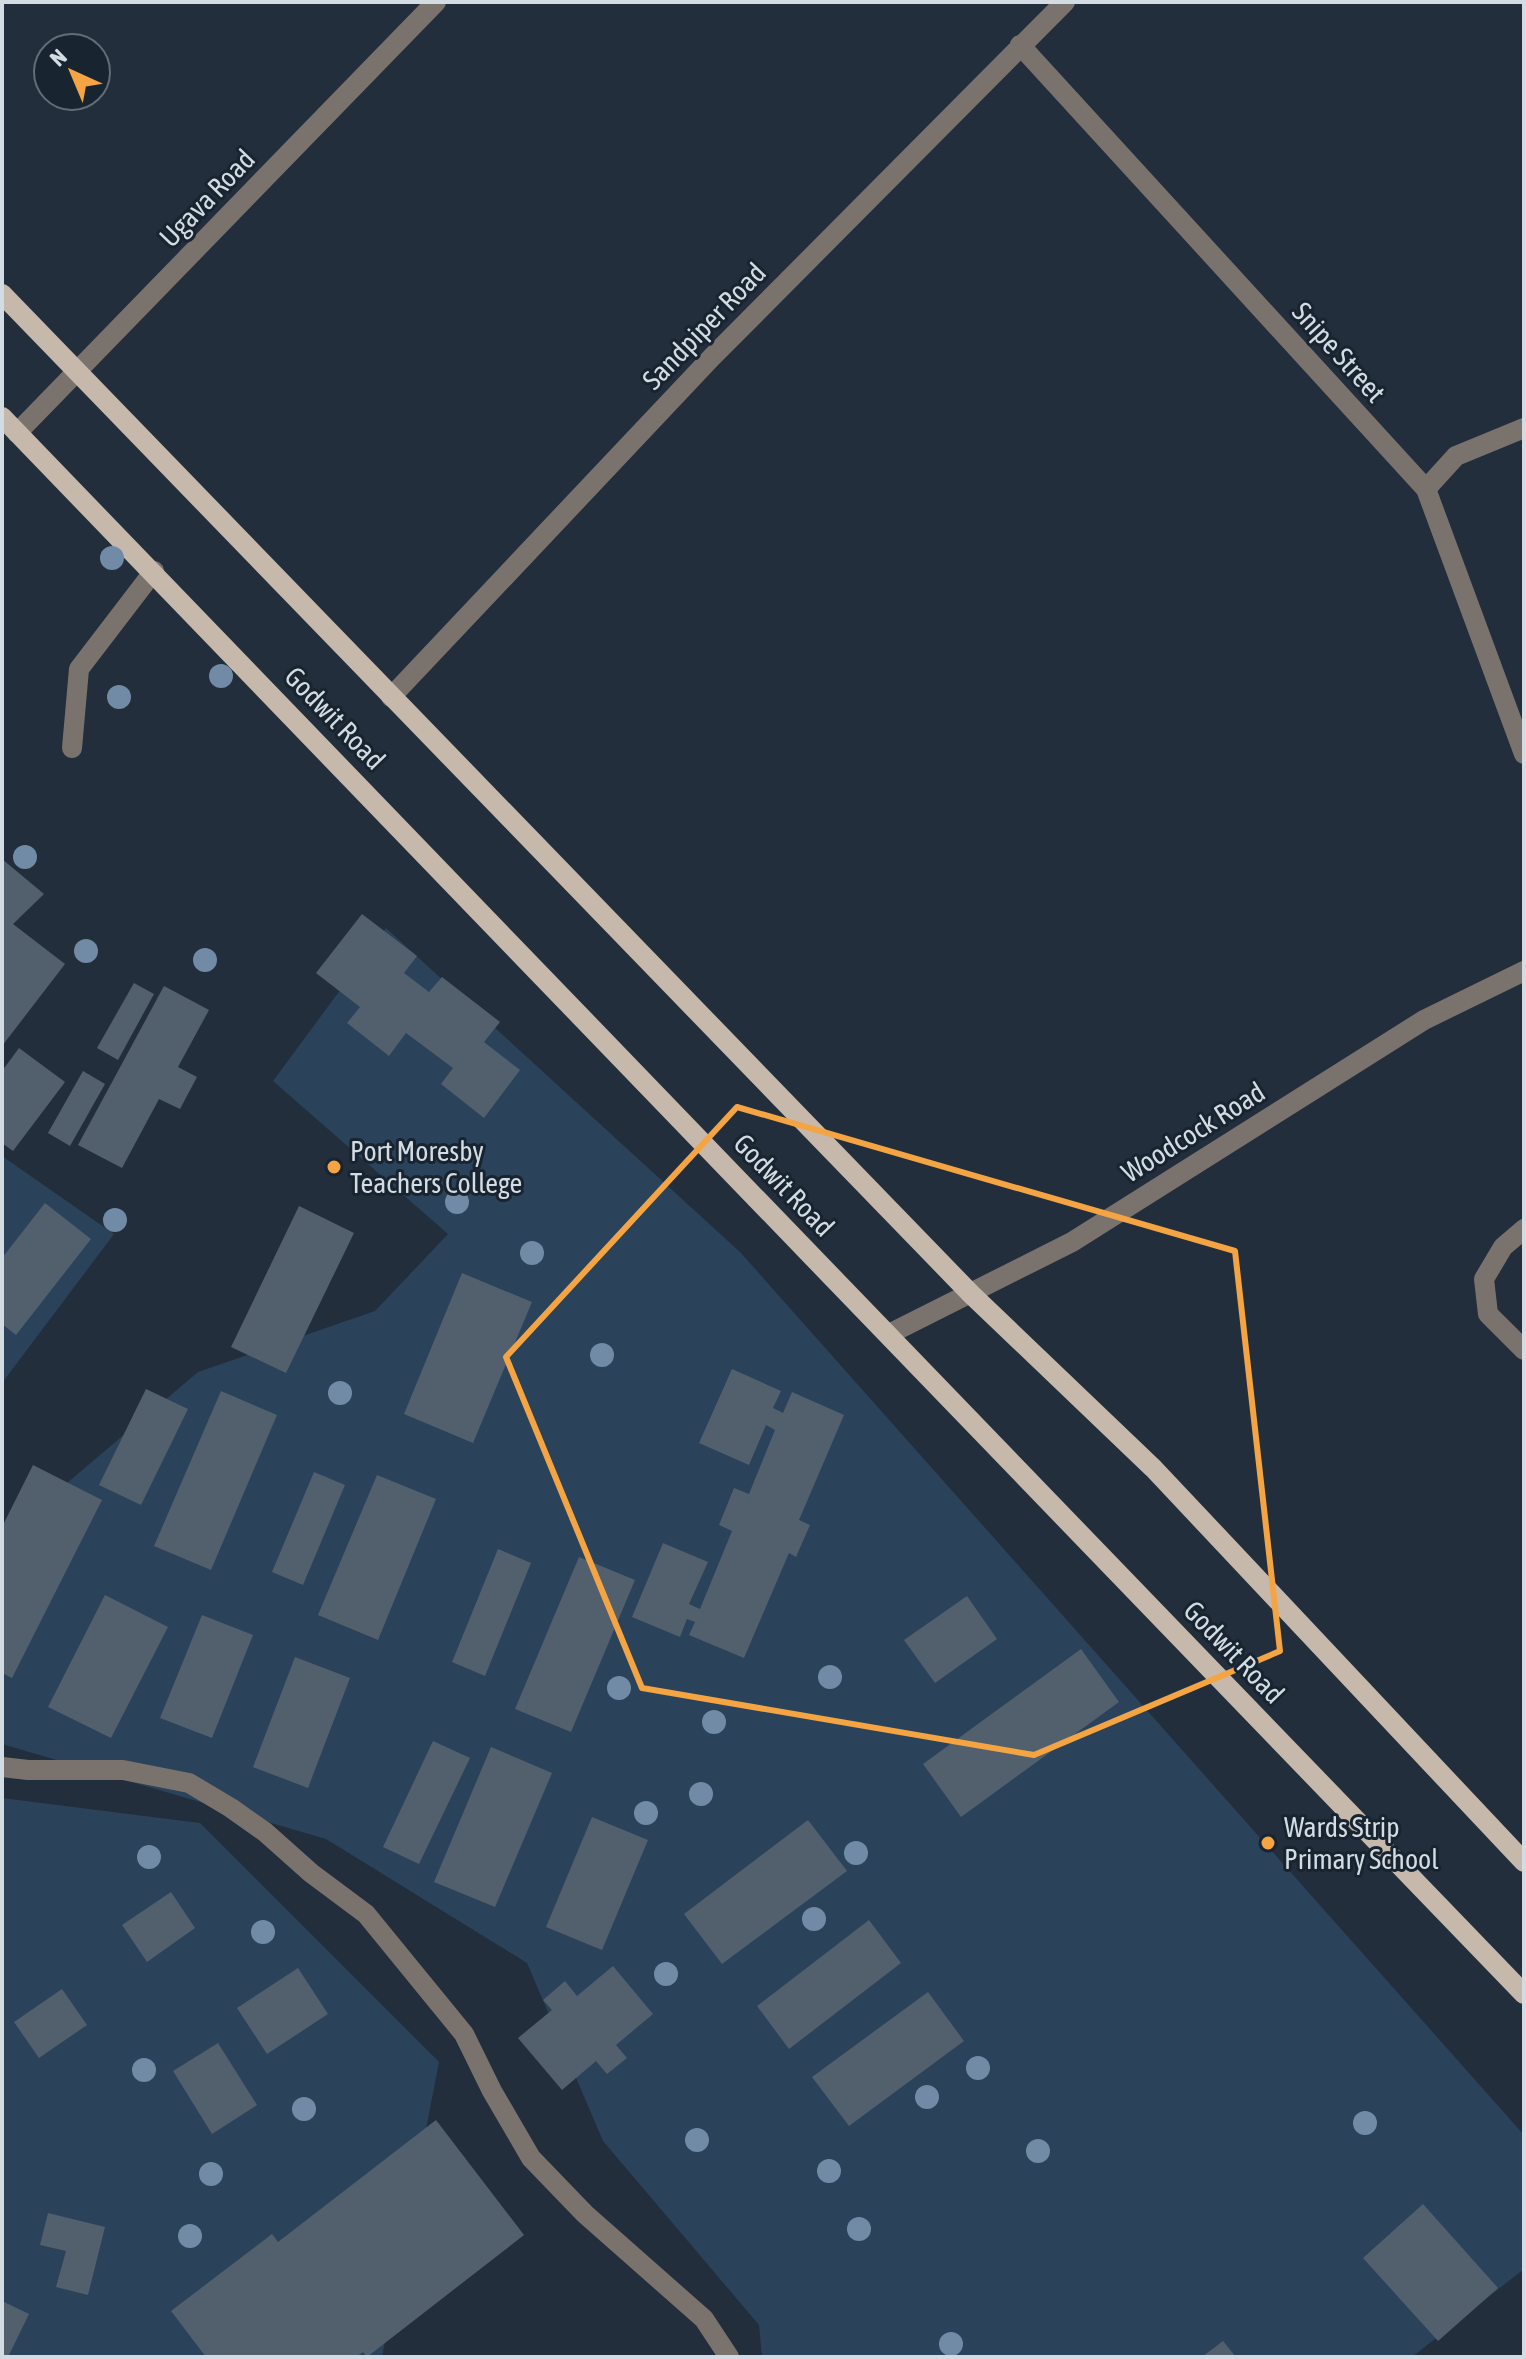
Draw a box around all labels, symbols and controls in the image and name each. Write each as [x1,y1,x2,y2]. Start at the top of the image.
north arrow [32,32,112,112]
text: N [44,44,72,71]
street label: Ugava Road [153,143,261,253]
street label: Sandpiper Road [636,256,772,396]
street label: Snipe Street [1286,296,1392,408]
street label: Godwit Road [278,660,392,776]
street label: Woodcock Road [1116,1075,1270,1189]
street label: Godwit Road [727,1127,841,1243]
place label: Port Moresby Teachers College [350,1135,522,1199]
marker: Port Moresby Teachers College [325,1158,343,1176]
street label: Godwit Road [1177,1594,1291,1710]
place label: Wards Strip Primary School [1284,1811,1439,1875]
marker: Wards Strip Primary School [1259,1834,1277,1852]

